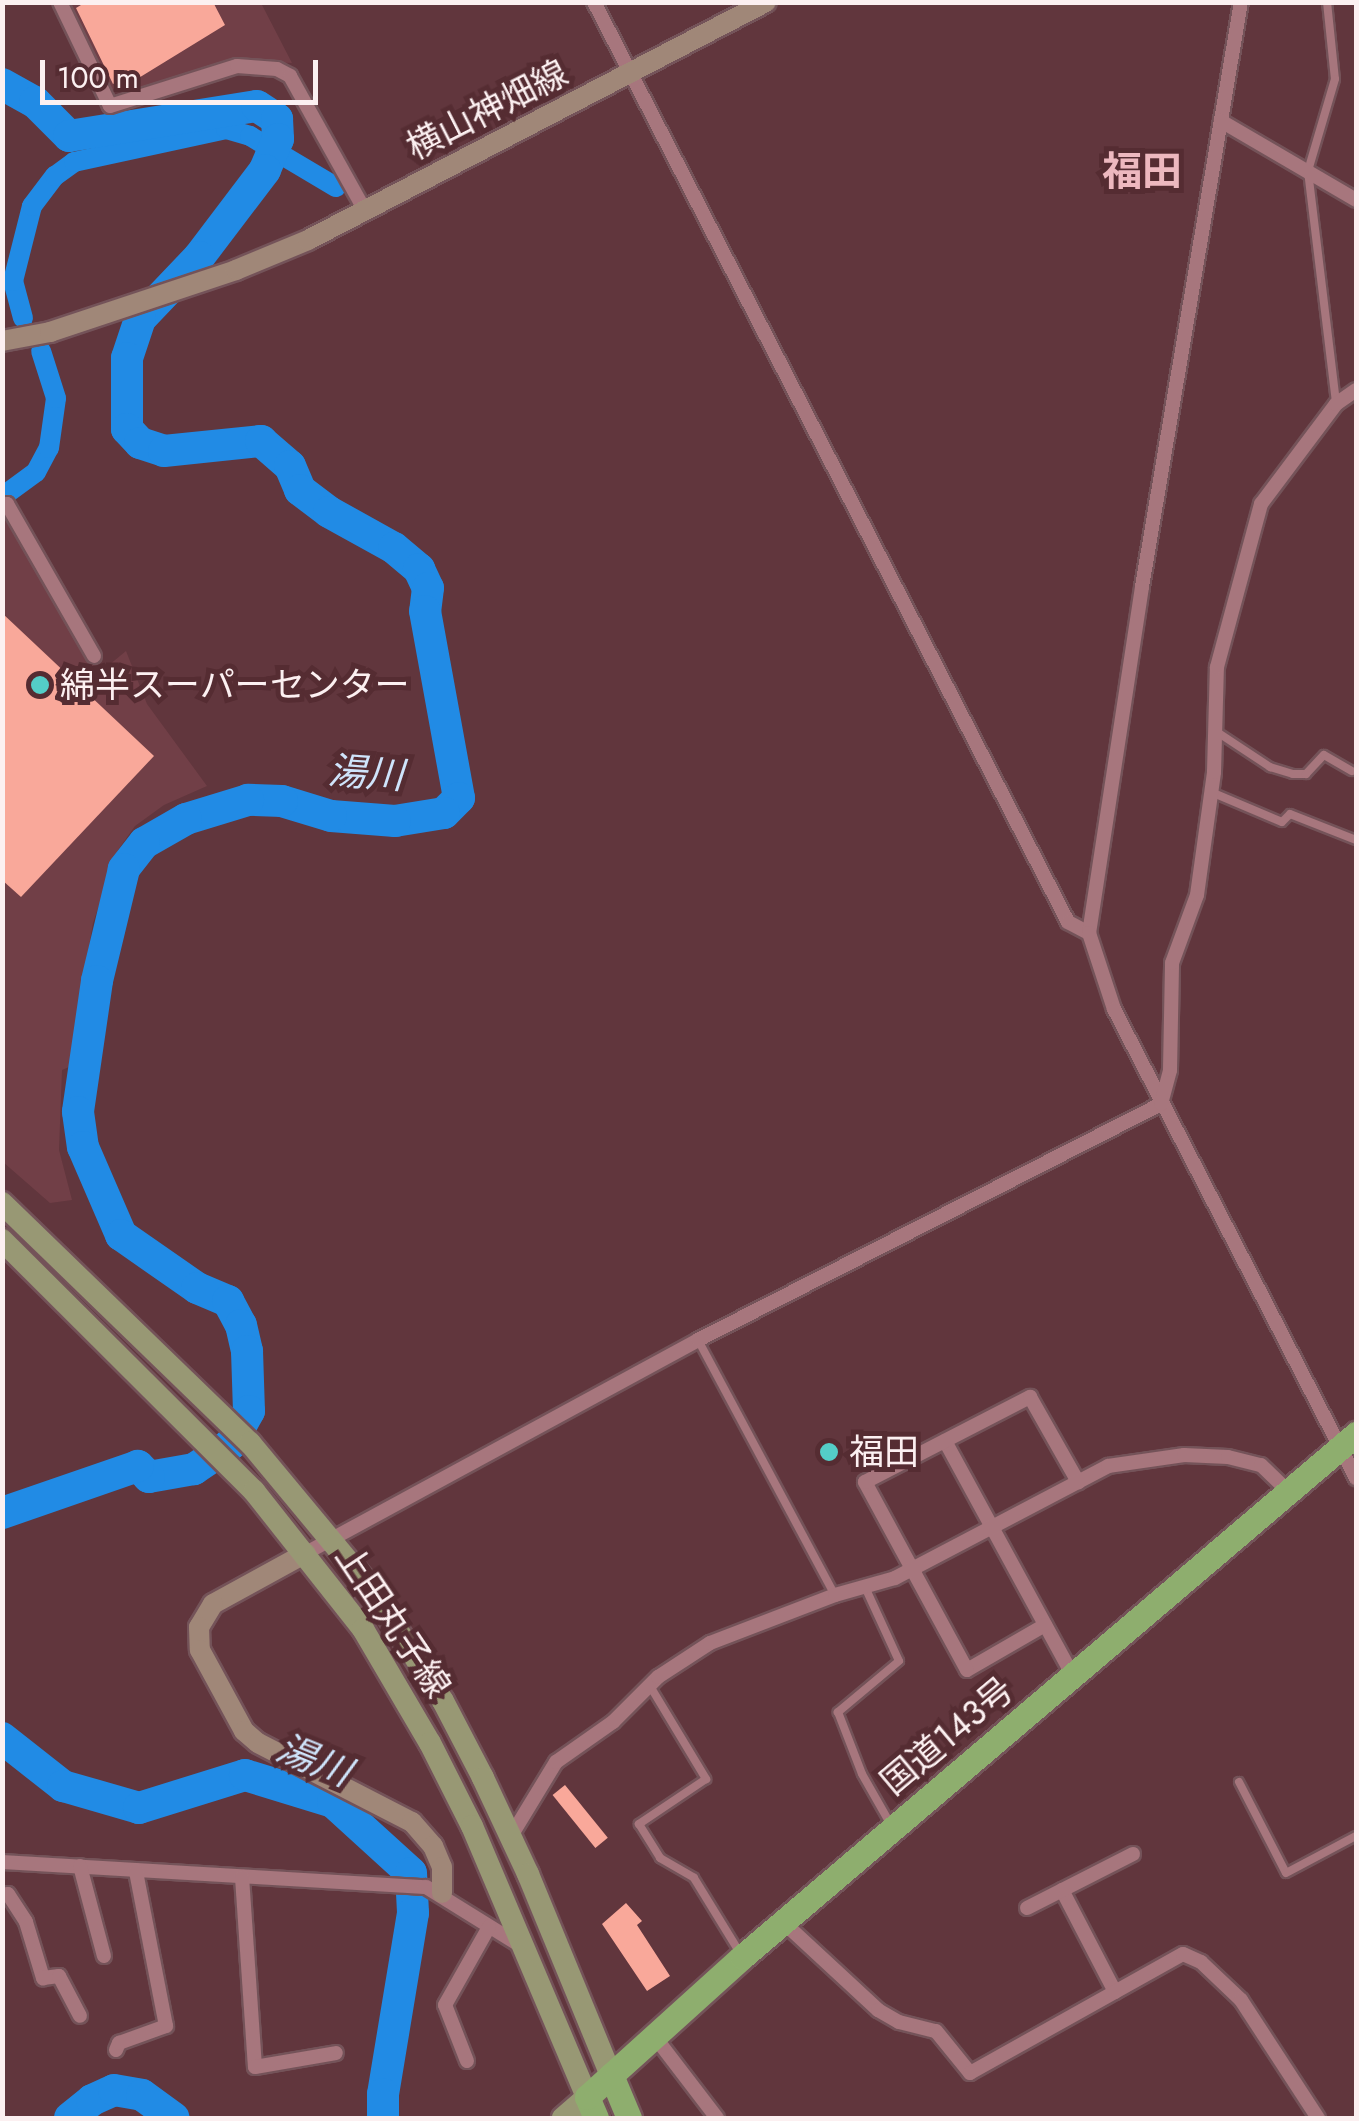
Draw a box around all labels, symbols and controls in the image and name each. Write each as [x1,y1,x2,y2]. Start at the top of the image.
scale bar [45,40,322,102]
street label: 横山神畑線 [400,52,574,168]
text: 100 m [57,56,139,99]
district label: 福田 [1102,147,1182,195]
place label: 綿半スーパーセンター [60,664,410,706]
marker: 綿半スーパーセンター [29,674,51,696]
water label: 湯川 [327,748,405,798]
place label: 福田 [849,1431,919,1473]
marker: 福田 [818,1441,840,1463]
street label: 上田丸子線 [327,1537,459,1705]
street label: 国道143号 [872,1668,1022,1804]
water label: 湯川 [270,1725,358,1795]

